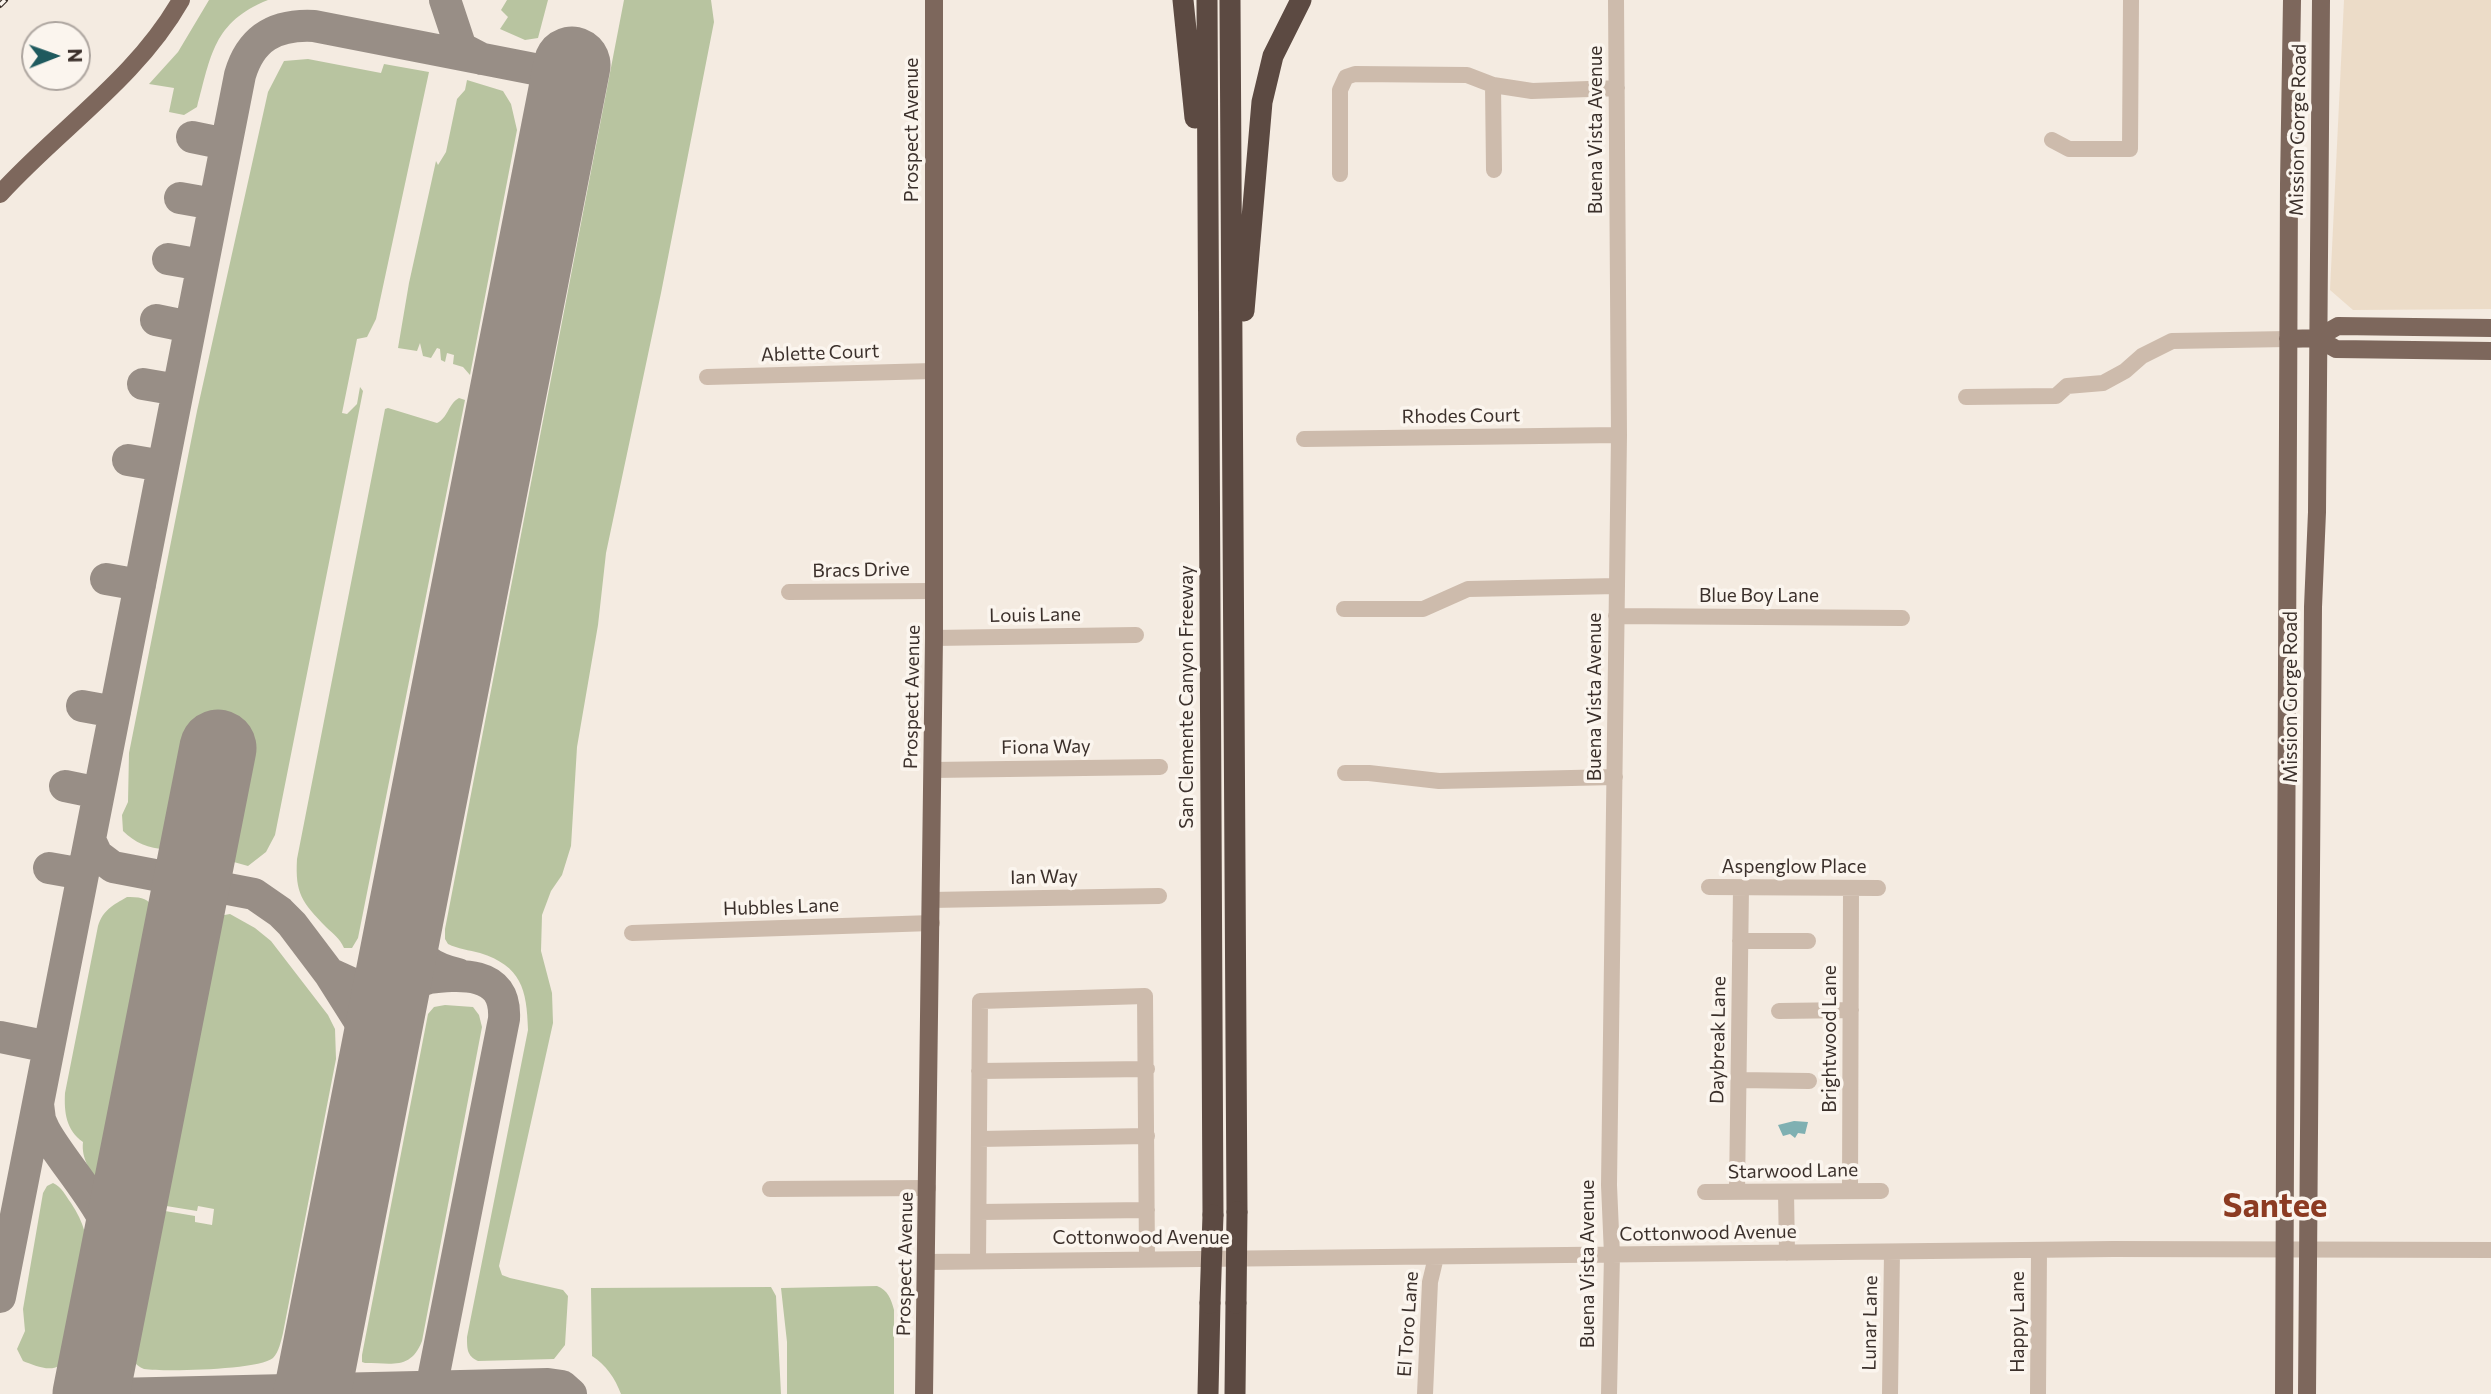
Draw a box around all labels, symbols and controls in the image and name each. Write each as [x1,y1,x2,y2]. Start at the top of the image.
north arrow [21,21,91,91]
street label: Mission Gorge Road [2285,44,2311,216]
street label: Buena Vista Avenue [1585,46,1607,214]
text: N [64,48,87,63]
street label: Prospect Avenue [901,58,923,202]
street label: Ablette Court [760,340,880,366]
street label: Rhodes Court [1402,404,1520,428]
street label: Bracs Drive [812,558,910,582]
street label: San Clemente Canyon Freeway [1176,565,1198,829]
street label: Blue Boy Lane [1699,585,1819,607]
street label: Louis Lane [989,603,1081,627]
street label: Mission Gorge Road [2280,611,2302,783]
street label: Buena Vista Avenue [1584,613,1606,781]
street label: Prospect Avenue [899,625,925,769]
street label: Fiona Way [1001,735,1091,759]
street label: Aspenglow Place [1722,856,1866,878]
street label: Ian Way [1010,865,1078,889]
street label: Hubbles Lane [723,894,839,920]
street label: Brightwood Lane [1819,965,1841,1113]
street label: Daybreak Lane [1705,976,1731,1104]
street label: Starwood Lane [1728,1158,1858,1184]
street label: Buena Vista Avenue [1577,1180,1599,1348]
district label: Santee [2223,1186,2327,1226]
street label: Prospect Avenue [892,1192,918,1336]
street label: Cottonwood Avenue [1619,1220,1797,1246]
street label: Cottonwood Avenue [1052,1227,1230,1249]
street label: El Toro Lane [1393,1270,1423,1378]
street label: Happy Lane [2007,1271,2029,1373]
street label: Lunar Lane [1858,1275,1882,1371]

